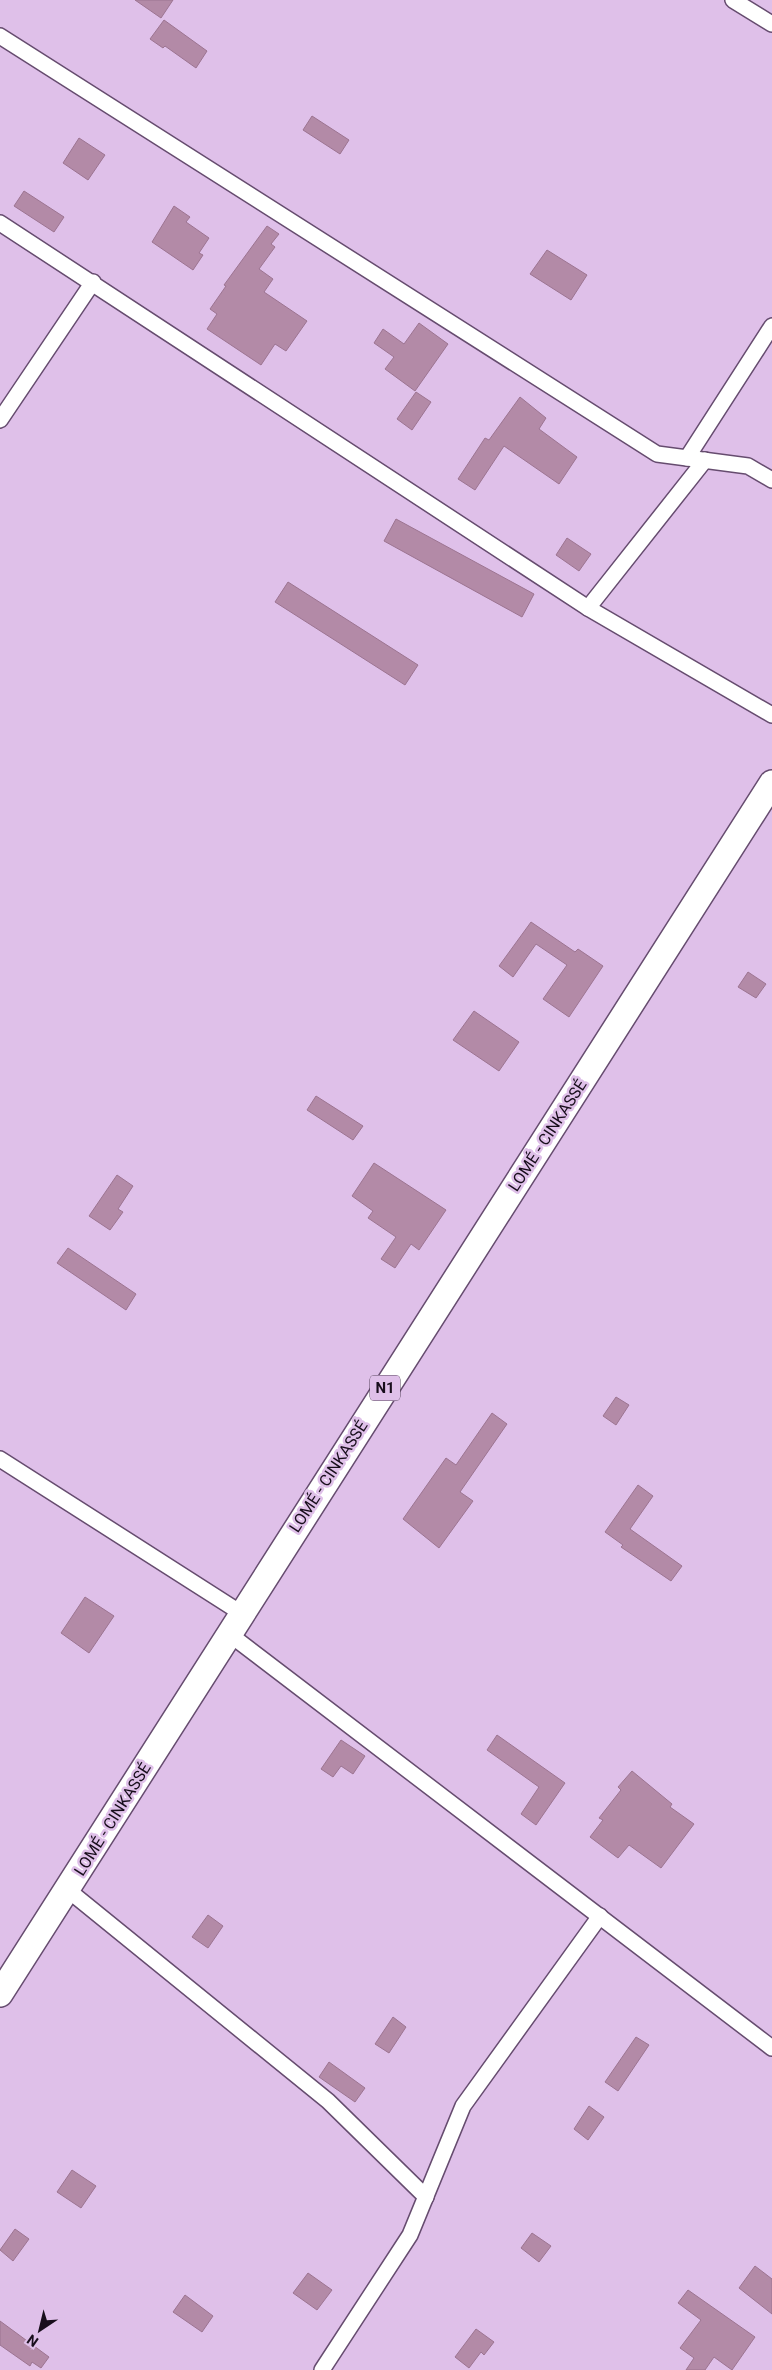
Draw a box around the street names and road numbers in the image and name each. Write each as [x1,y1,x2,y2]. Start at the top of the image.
street label: LOMÉ - CINKASSÉ [504,1076,591,1195]
road number: N1 [370,1376,400,1400]
street label: LOMÉ - CINKASSÉ [285,1417,372,1536]
street label: LOMÉ - CINKASSÉ [70,1759,155,1879]

